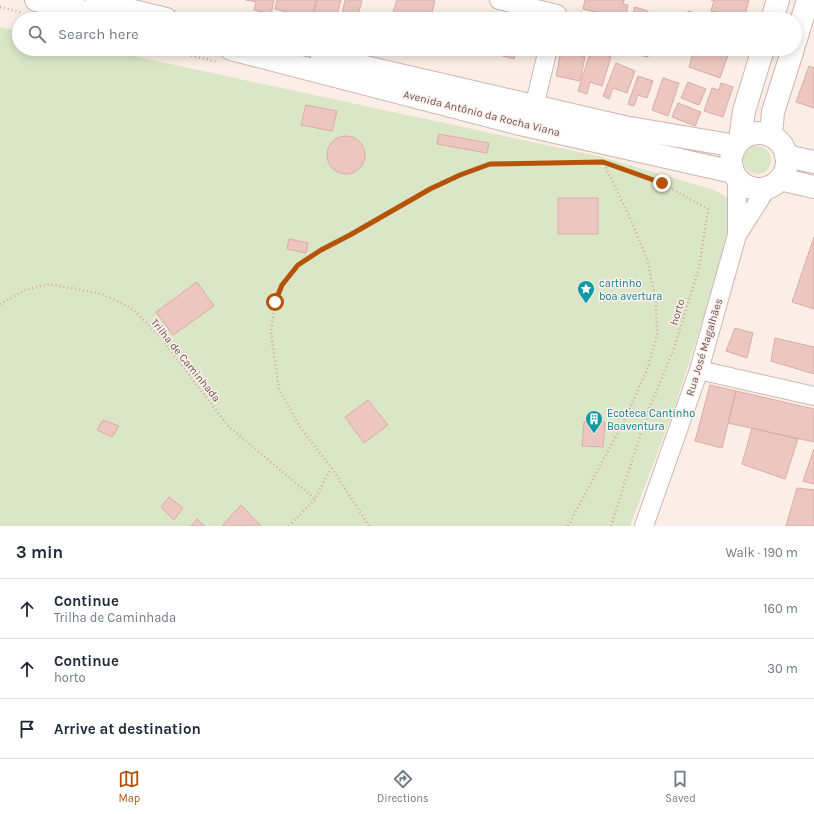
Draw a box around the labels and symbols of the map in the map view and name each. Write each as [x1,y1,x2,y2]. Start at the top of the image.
street label: Avenida Antônio da Rocha Viana [402,88,562,139]
route end [653,174,671,192]
place label: cartinho boa avertura [599,277,662,303]
place icon: cartinho boa avertura [576,279,596,304]
route start [266,293,284,311]
street label: horto [667,297,688,327]
street label: Rua José Magalhães [683,297,726,398]
street label: Trilha de Caminhada [148,316,223,405]
place label: Ecoteca Cantinho Boaventura [607,407,695,433]
building icon: Ecoteca Cantinho Boaventura [584,409,604,434]

